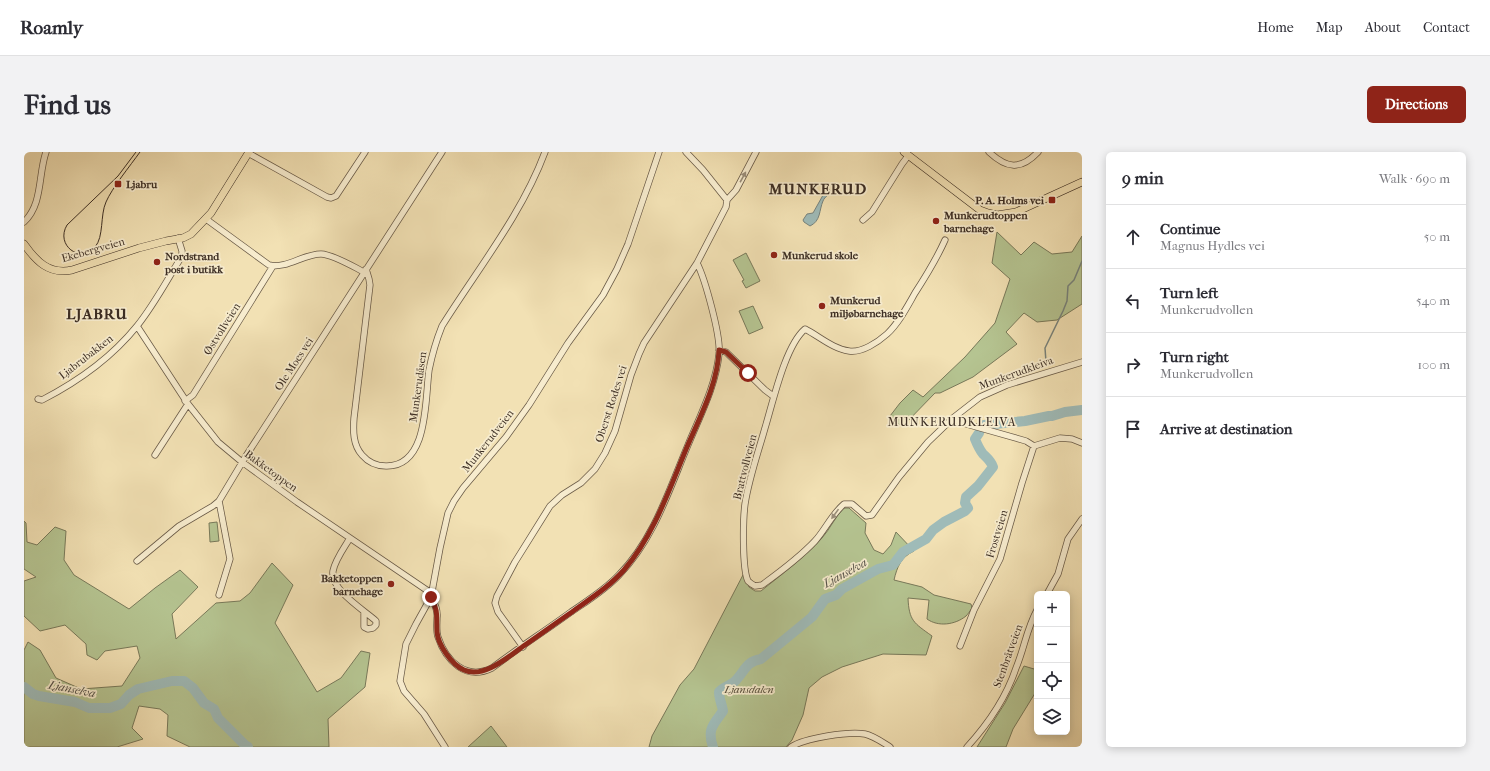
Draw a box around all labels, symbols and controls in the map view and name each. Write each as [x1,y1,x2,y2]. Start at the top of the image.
text: Roamly [20,17,83,39]
text: Home [1257,19,1294,36]
text: Map [1316,19,1343,36]
text: About [1365,19,1401,36]
text: Contact [1423,19,1470,36]
button: Directions [1367,86,1466,123]
text: Find us [24,88,111,121]
text: 9 min [1122,168,1164,188]
one-way arrow [739,171,746,183]
text: Walk · 690 m [1379,171,1450,186]
place label: Ljabru [126,178,158,191]
marker: Ljabru [113,179,123,189]
district label: MUNKERUD [768,180,867,198]
place label: P. A. Holms vei [975,194,1045,207]
marker: P. A. Holms vei [1047,195,1057,205]
place label: Munkerudtoppen barnehage [943,209,1028,235]
marker: Munkerudtoppen barnehage [931,216,941,226]
text: Continue [1160,220,1220,238]
icon: ahead [1122,226,1144,248]
text: 50 m [1424,229,1450,244]
street label: Ekebergveien [60,235,127,265]
text: Magnus Hydles vei [1160,238,1265,253]
place label: Munkerud skole [781,249,859,262]
place label: Nordstrand post i butikk [164,250,223,276]
marker: Munkerud skole [769,250,779,260]
marker: Nordstrand post i butikk [152,257,162,267]
text: Turn left [1160,284,1218,302]
icon: left [1122,290,1144,312]
text: 540 m [1416,293,1450,308]
place label: Munkerud miljøbarnehage [829,294,904,320]
street label: Østvollveien [201,300,244,358]
marker: Munkerud miljøbarnehage [817,301,827,311]
text: Munkerudvollen [1160,302,1253,317]
district label: LJABRU [66,305,128,323]
street label: Ljabrubakken [56,332,116,382]
street label: Ole Moes vei [272,334,316,393]
text: Turn right [1160,348,1229,366]
street label: Munkerudåsen [407,350,429,423]
street label: Munkerudkleiva [977,353,1056,392]
icon: right [1122,354,1144,376]
text: 100 m [1417,357,1450,372]
street label: Oberst Rodes vei [592,363,630,444]
route start [739,364,757,382]
text: Munkerudvollen [1160,366,1253,381]
street label: Munkerudveien [459,407,517,475]
district label: MUNKERUDKLEIVA [888,415,1016,429]
icon: arrive [1122,418,1144,440]
text: Arrive at destination [1160,420,1292,438]
street label: Brattvollveien [731,432,760,501]
street label: Bakketoppen [242,447,300,495]
street label: Frostveien [984,508,1011,560]
one-way arrow [832,509,840,519]
water label: Ljanselva [820,555,869,591]
place label: Bakketoppen barnehage [321,572,384,598]
marker: Bakketoppen barnehage [386,579,396,589]
route end [422,588,440,606]
map controls [1034,591,1070,735]
button: + [1034,591,1070,627]
street label: Stenbråtveien [991,622,1026,689]
button: − [1034,627,1070,663]
button: locate [1034,663,1070,699]
water label: Ljanselva [46,677,97,700]
park label: Ljansdalen [723,683,774,696]
button: layers [1034,699,1070,735]

